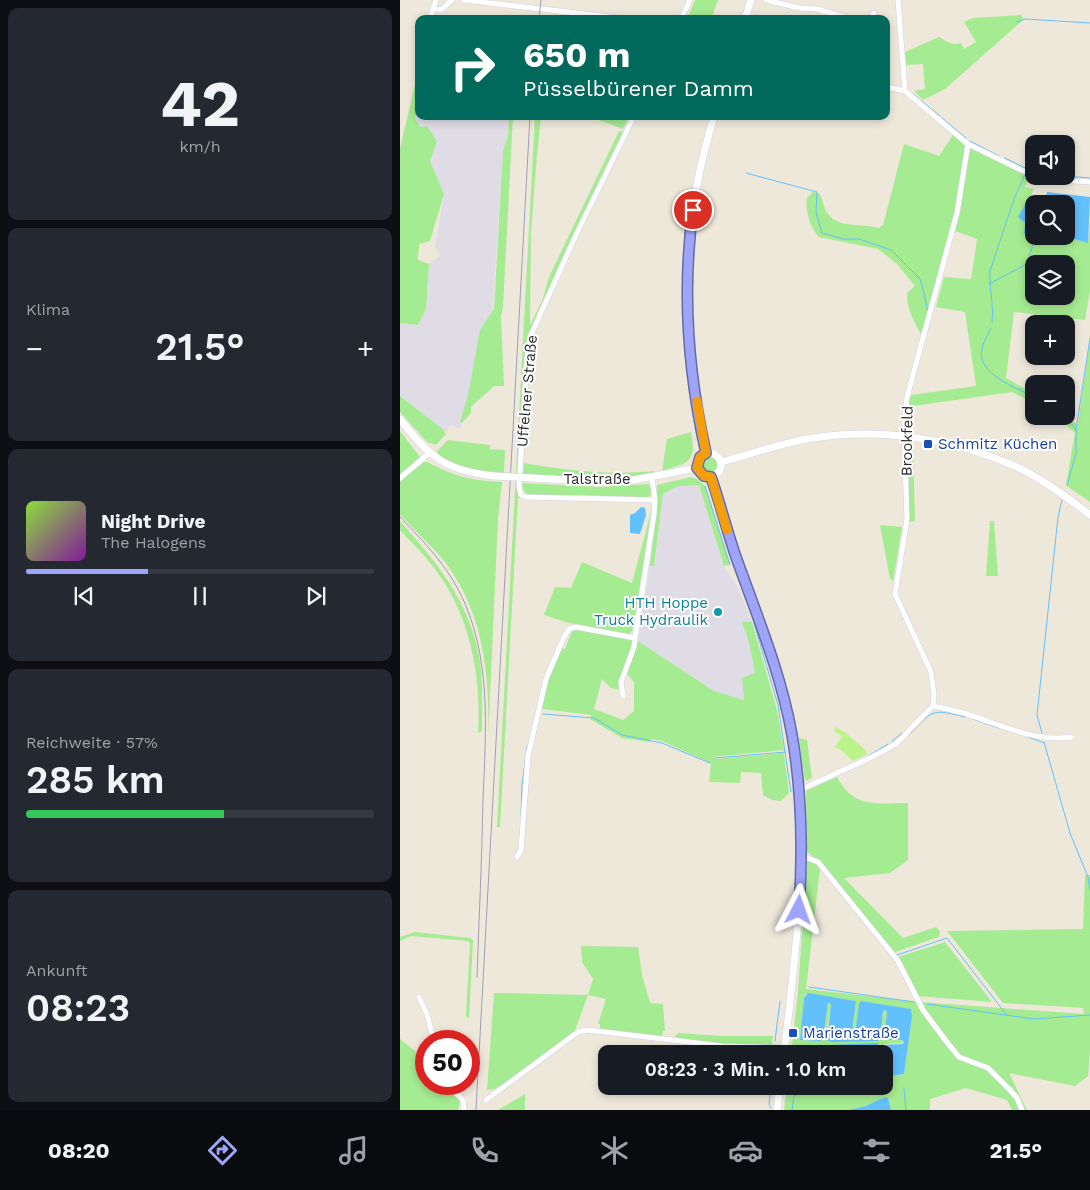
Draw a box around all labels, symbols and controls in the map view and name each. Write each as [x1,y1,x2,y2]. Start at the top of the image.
text: 650 m [523,34,630,76]
icon: right [440,35,505,100]
text: 42 [160,66,240,142]
text: Püsselbürener Damm [523,76,754,101]
map controls [1025,135,1075,425]
button: sound [1025,135,1075,185]
text: km/h [179,137,221,156]
pin [672,189,714,231]
button: search [1025,195,1075,245]
icon: arrive [679,196,707,224]
button: layers [1025,255,1075,305]
text: Klima [26,300,70,319]
button: + [1025,315,1075,365]
text: 21.5° [155,325,245,369]
text: − [26,332,43,365]
text: + [357,332,374,365]
street label: Uffelner Straße [513,334,541,448]
button: − [1025,375,1075,425]
street label: Brookfeld [897,406,917,476]
place label: Schmitz Küchen [938,435,1057,453]
marker: Schmitz Küchen [922,438,934,450]
street label: Talstraße [563,470,631,488]
text: Night Drive [101,510,206,533]
text: The Halogens [101,533,206,552]
icon: previous [70,582,98,610]
icon: pause [186,582,214,610]
icon: next [302,582,330,610]
place label: HTH Hoppe Truck Hydraulik [594,594,708,629]
marker: HTH Hoppe Truck Hydraulik [712,606,724,618]
text: Reichweite · 57% [26,733,158,752]
text: 285 km [26,758,165,802]
position arrow [772,883,824,935]
text: Ankunft [26,961,87,980]
text: 08:23 [26,986,130,1030]
place label: Marienstraße [803,1024,899,1042]
marker: Marienstraße [787,1027,799,1039]
speed limit sign: 50 [415,1030,480,1095]
text: 08:23 · 3 Min. · 1.0 km [645,1058,846,1081]
icon: directions [205,1133,240,1168]
icon: music [336,1133,371,1168]
icon: phone [467,1133,502,1168]
icon: climate [597,1133,632,1168]
icon: car [728,1133,763,1168]
icon: filters [859,1133,894,1168]
text: 08:20 [48,1138,110,1163]
text: 21.5° [989,1138,1042,1163]

